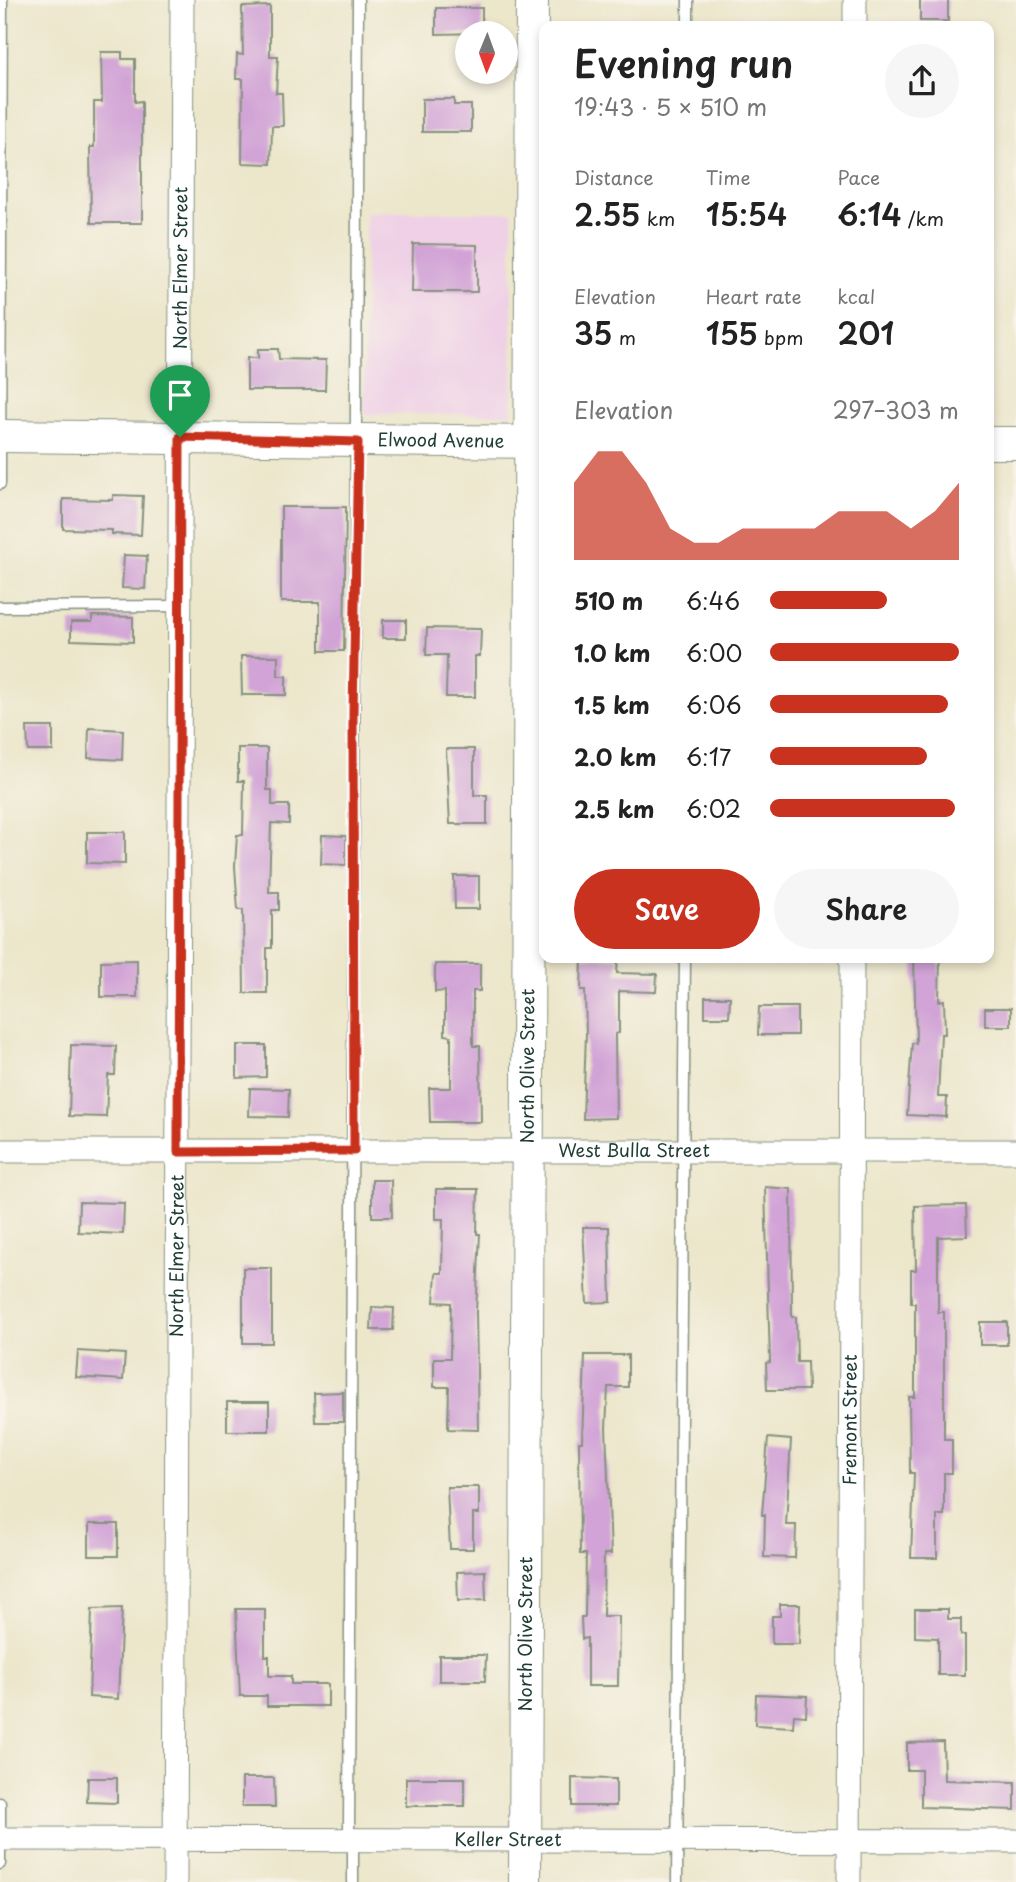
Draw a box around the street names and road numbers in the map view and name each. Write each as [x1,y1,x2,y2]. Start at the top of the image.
street label: North Elmer Street [166,186,193,349]
street label: Elwood Avenue [377,425,505,454]
street label: North Olive Street [513,989,540,1143]
street label: West Bulla Street [558,1136,710,1163]
street label: North Elmer Street [162,1174,190,1337]
street label: Fremont Street [835,1354,863,1486]
street label: North Olive Street [511,1557,538,1711]
street label: Keller Street [454,1825,562,1852]

